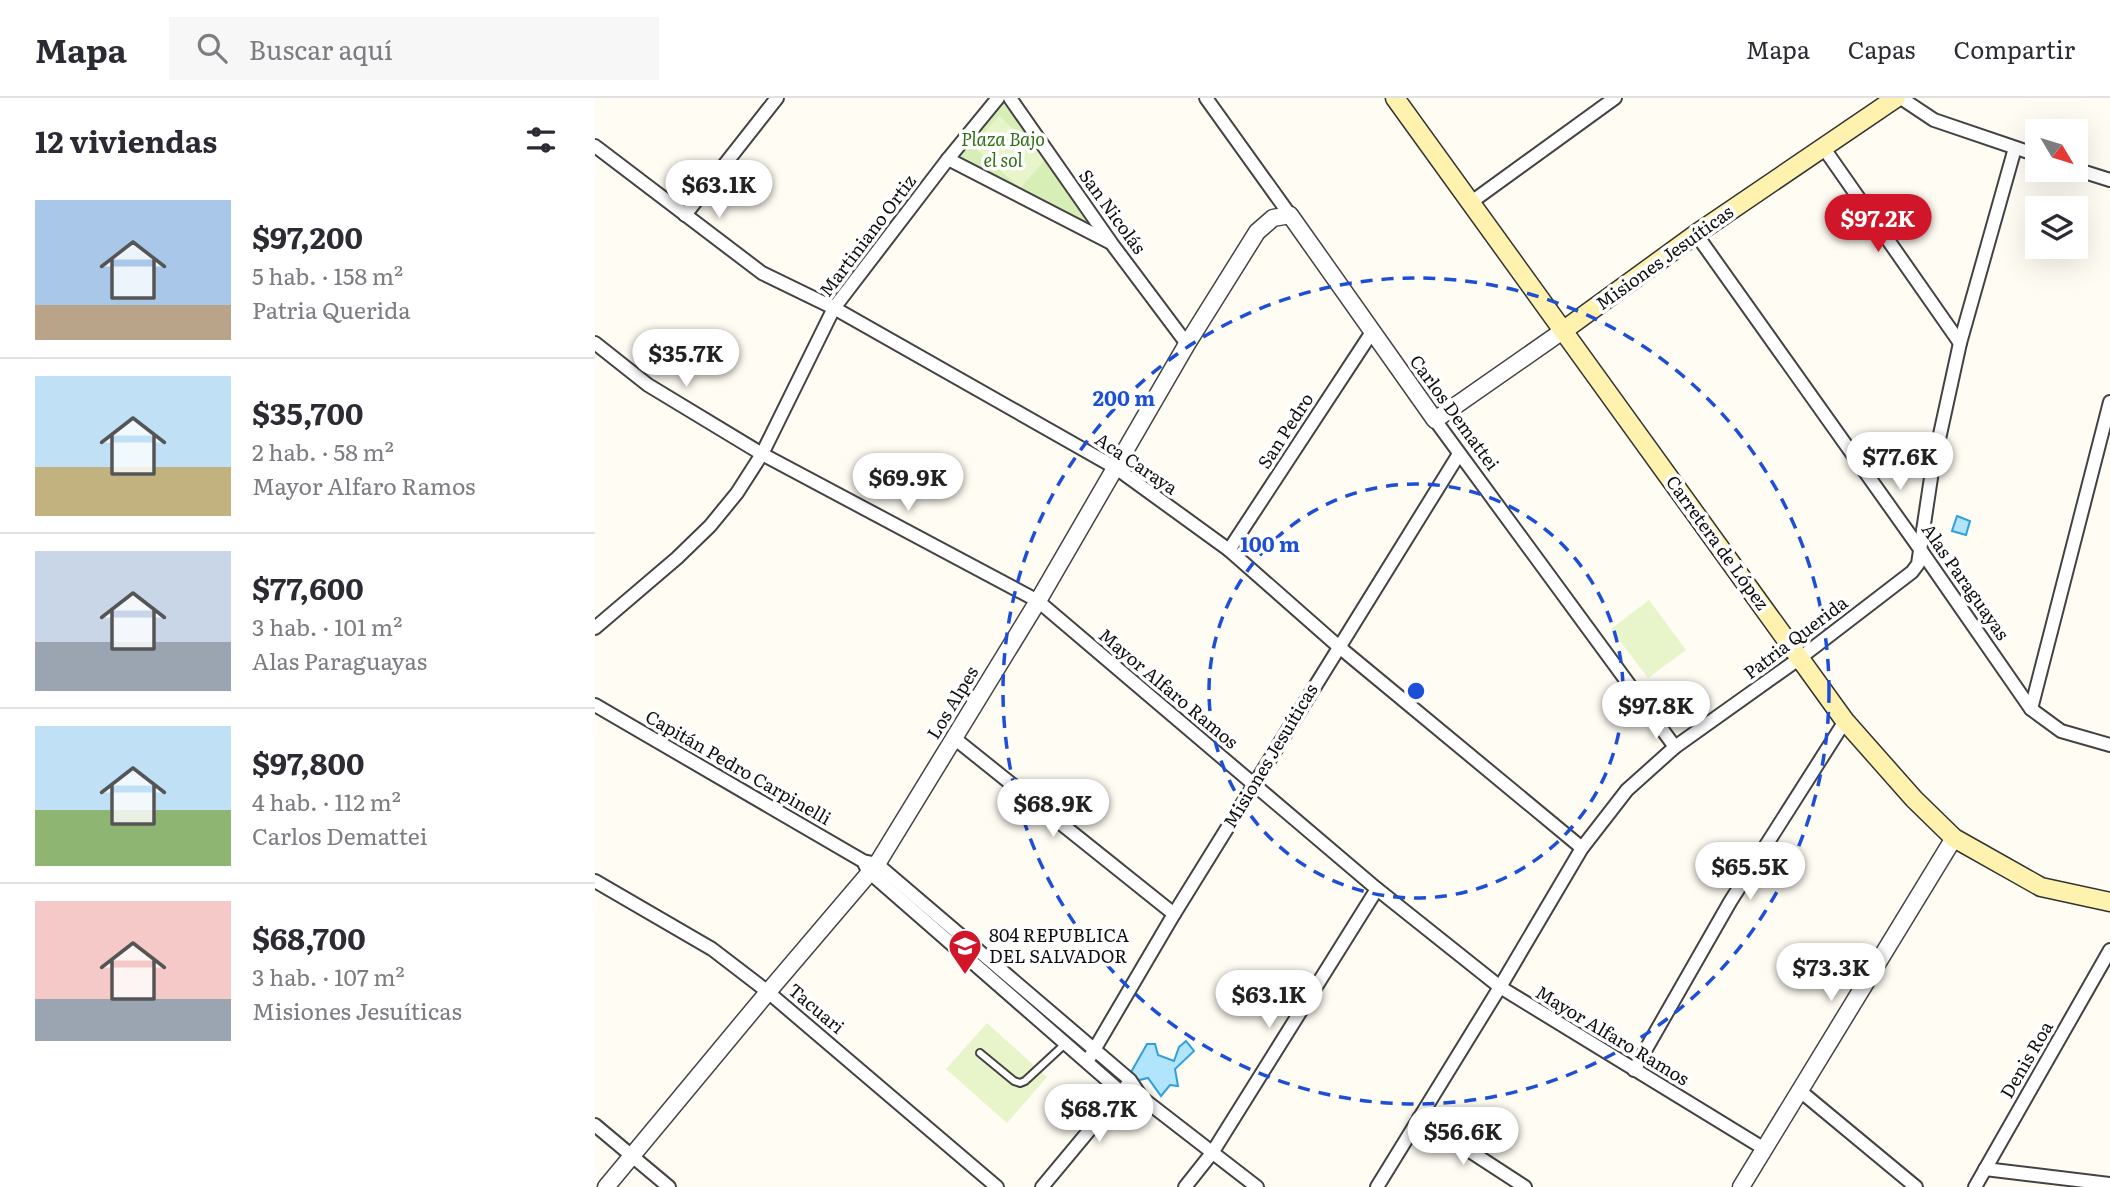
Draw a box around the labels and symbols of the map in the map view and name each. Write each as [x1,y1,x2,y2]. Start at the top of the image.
north arrow [2025,119,2088,182]
park label: Plaza Bajo el sol [961,125,1045,173]
pin: $63.1K [662,160,776,220]
street label: San Nicolás [1073,163,1153,259]
street label: Martiniano Ortiz [812,168,922,302]
pin: $97.2K [1821,194,1935,254]
street label: Misiones Jesuíticas [1590,198,1738,316]
pin: $35.7K [629,330,743,389]
street label: Carlos Demattei [1404,349,1506,476]
text: 200 m [1093,381,1155,412]
street label: San Pedro [1250,387,1319,473]
street label: Aca Caraya [1090,425,1184,501]
pin: $77.6K [1843,432,1957,492]
pin: $69.9K [851,454,965,513]
street label: Carretera de López [1660,469,1777,615]
street label: Alas Paraguayas [1916,517,2017,645]
text: 100 m [1240,527,1300,558]
street label: Patria Querida [1737,588,1853,685]
street label: Mayor Alfaro Ramos [1093,621,1245,754]
street label: Los Alpes [919,661,984,744]
street label: Misiones Jesuíticas [1216,678,1324,833]
centre of rings [1404,679,1428,703]
pin: $97.8K [1599,682,1713,741]
street label: Capitán Pedro Carpinelli [641,702,837,831]
pin: $68.9K [996,780,1110,839]
pin: $65.5K [1693,842,1807,902]
place label: 804 REPUBLICA DEL SALVADOR [989,921,1129,969]
school or university icon: 804 REPUBLICA DEL SALVADOR [946,927,984,976]
pin: $73.3K [1774,944,1888,1003]
pin: $63.1K [1212,970,1326,1030]
street label: Tacuari [783,976,851,1039]
street label: Mayor Alfaro Ramos [1531,978,1695,1091]
street label: Denis Roa [1993,1015,2059,1103]
pin: $68.7K [1042,1084,1156,1144]
pin: $56.6K [1406,1108,1520,1167]

